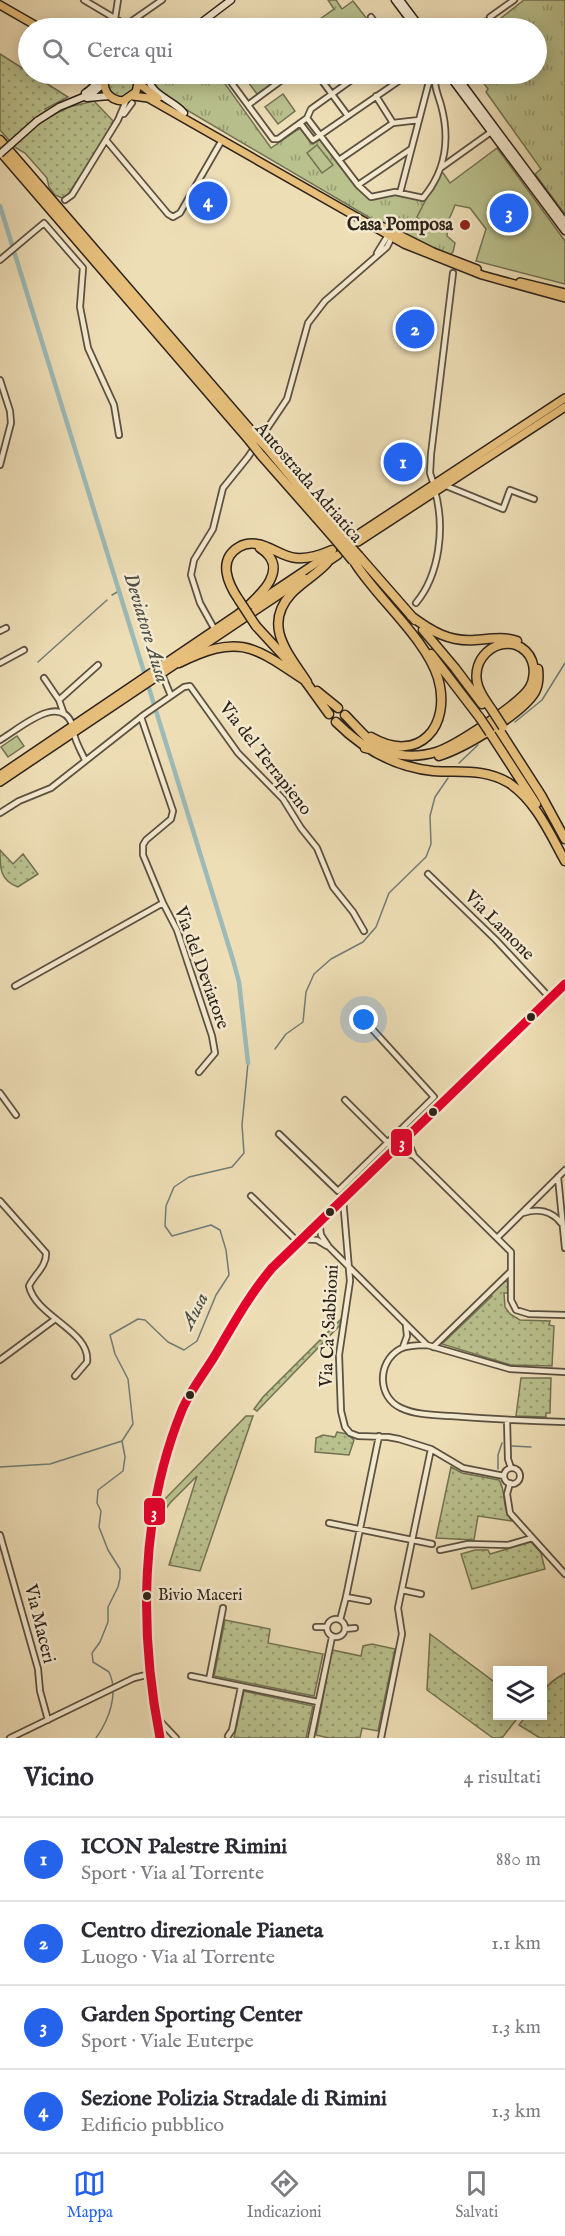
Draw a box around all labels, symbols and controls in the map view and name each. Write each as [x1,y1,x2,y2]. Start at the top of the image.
search box [18,18,547,84]
icon: search [39,35,72,68]
text: Cerca qui [87,37,173,65]
pin: 4 [188,178,228,224]
pin: 3 [490,190,528,236]
place label: Casa Pomposa [347,214,454,237]
marker: Casa Pomposa [458,218,472,232]
pin: 2 [396,306,434,352]
street label: Autostrada Adriatica [249,417,367,548]
pin: 1 [384,440,422,484]
water label: Deviatore Ausa [117,570,175,686]
street label: Via del Terrapieno [213,697,317,821]
street label: Via Lamone [458,885,539,966]
street label: Via del Deviatore [168,903,234,1033]
your location [349,1005,378,1034]
unlabelled marker [525,1011,537,1023]
unlabelled marker [427,1106,439,1118]
line badge: 3 [390,1128,413,1157]
text: 3 [399,1134,405,1154]
unlabelled marker [324,1206,336,1218]
street label: Via Ca' Sabbioni [315,1264,345,1389]
water label: Ausa [174,1288,215,1335]
unlabelled marker [184,1389,196,1401]
line badge: 3 [143,1497,166,1526]
text: 3 [151,1504,157,1524]
street label: Via Maceri [18,1581,60,1666]
place label: Bivio Maceri [158,1586,243,1606]
marker: Bivio Maceri [141,1590,153,1602]
map controls [493,1666,547,1720]
button: layers [493,1666,547,1720]
text: Vicino [24,1761,94,1794]
text: 4 risultati [464,1765,541,1790]
text: ICON Palestre Rimini [81,1833,287,1861]
text: 1 [40,1847,47,1872]
text: 880 m [496,1847,541,1872]
text: Sport · Via al Torrente [81,1861,264,1886]
text: Centro direzionale Pianeta [81,1917,323,1945]
text: 2 [39,1931,48,1956]
text: 1.1 km [491,1931,541,1956]
text: Luogo · Via al Torrente [81,1945,275,1970]
text: Garden Sporting Center [81,2001,303,2029]
text: 3 [40,2015,47,2040]
text: 1.3 km [491,2015,541,2040]
text: Sport · Viale Euterpe [81,2029,254,2054]
text: Sezione Polizia Stradale di Rimini [81,2085,387,2113]
text: 4 [39,2099,48,2124]
text: 1.3 km [491,2099,541,2124]
text: Edificio pubblico [81,2113,224,2138]
tab: Mappa [67,2167,113,2223]
tab: Indicazioni [247,2167,322,2223]
tab: Salvati [455,2167,498,2223]

